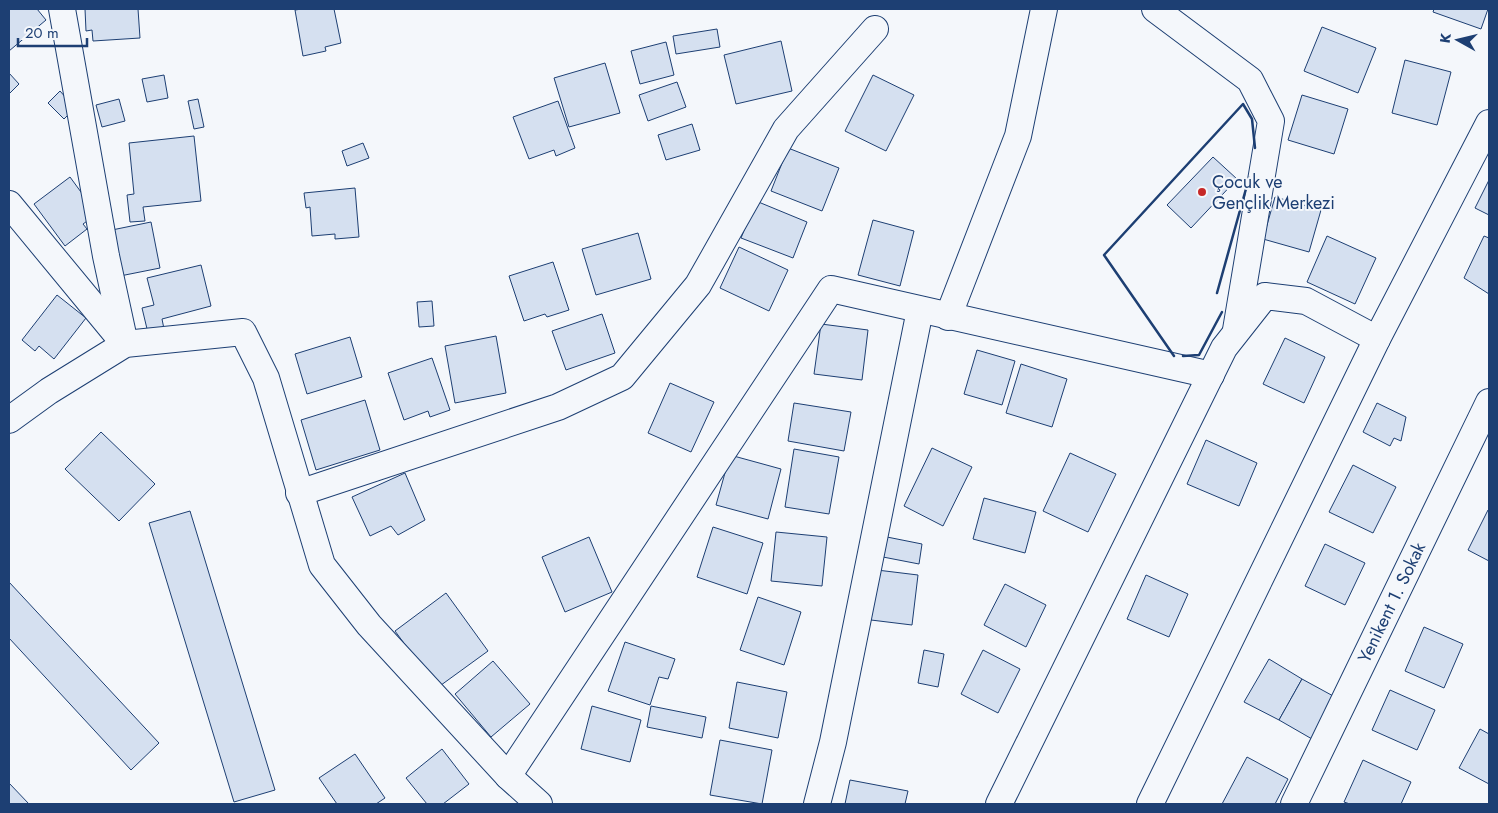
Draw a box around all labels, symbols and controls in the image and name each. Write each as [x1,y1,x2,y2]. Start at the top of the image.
scale bar [18,15,86,47]
north arrow [1433,15,1483,65]
text: 20 m [25,22,59,44]
text: K [1435,32,1456,44]
place label: Çocuk ve Gençlik Merkezi [1212,169,1335,216]
marker: Çocuk ve Gençlik Merkezi [1196,186,1208,198]
street label: Yenikent 1. Sokak [1351,538,1432,667]

